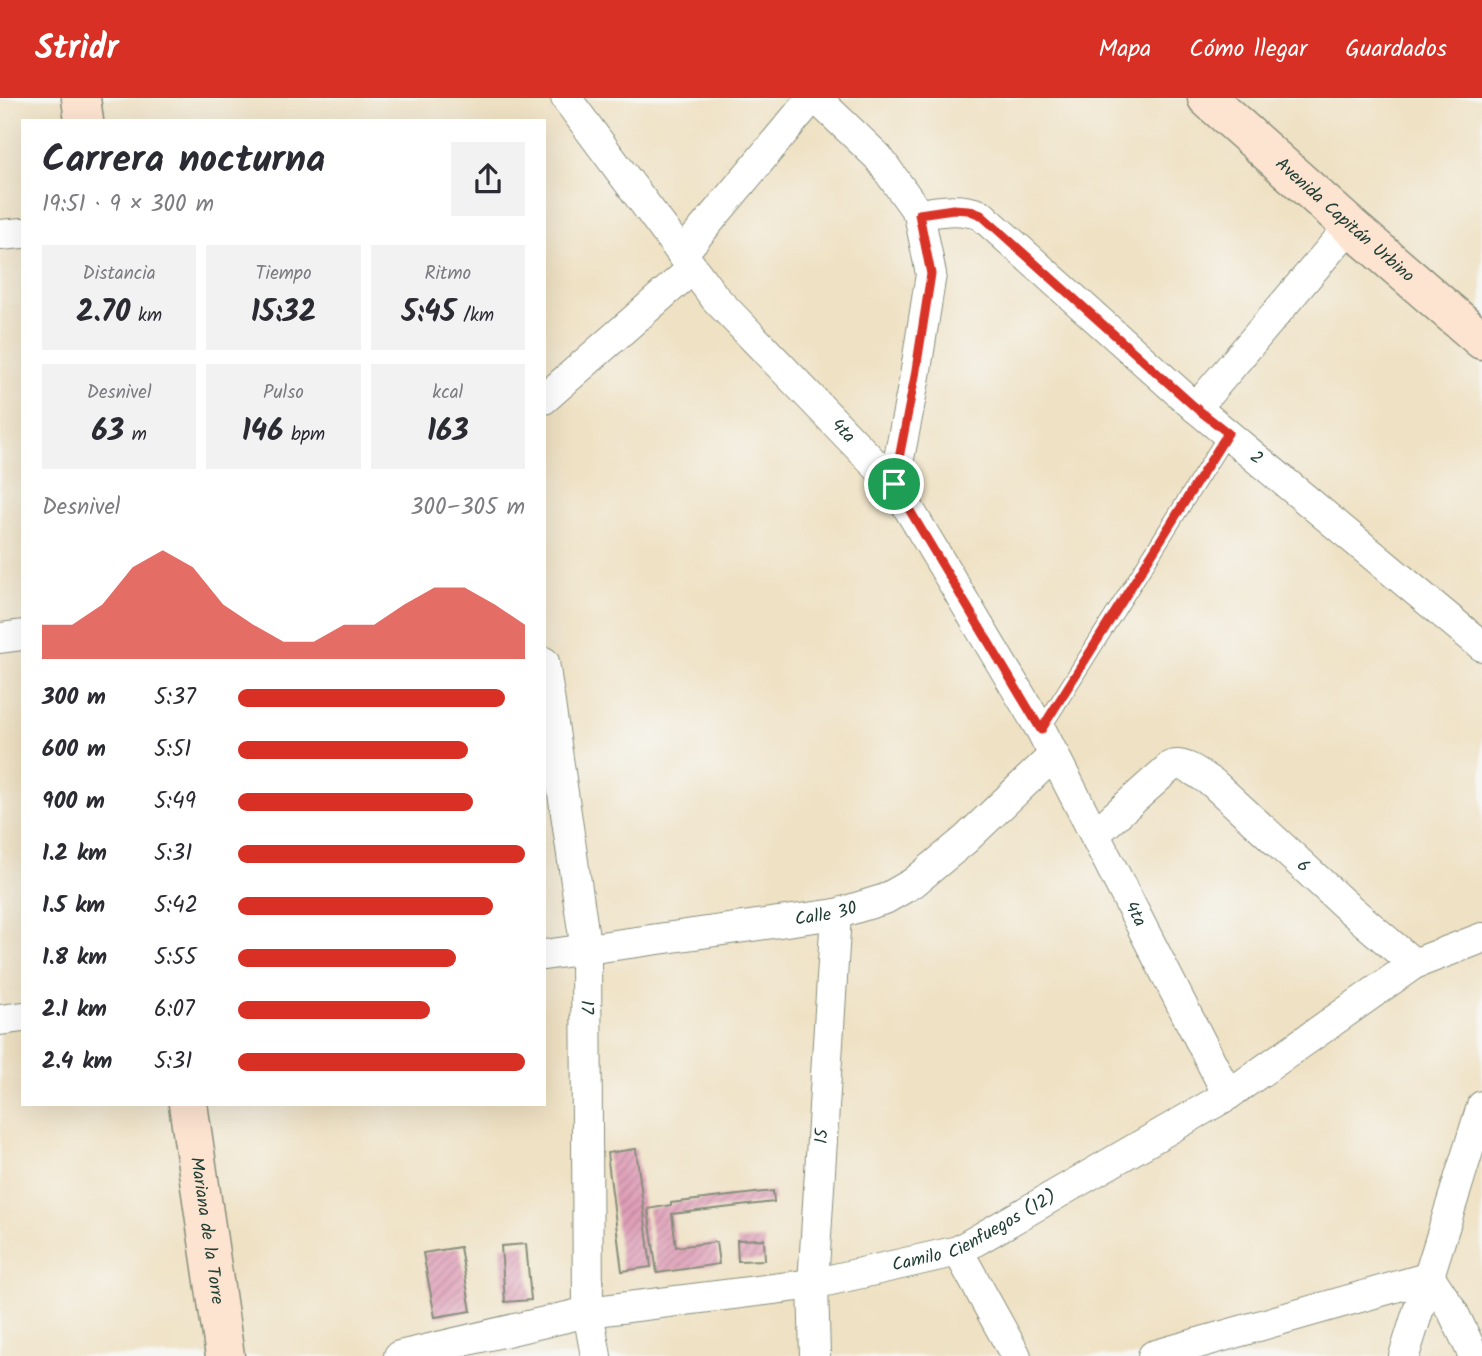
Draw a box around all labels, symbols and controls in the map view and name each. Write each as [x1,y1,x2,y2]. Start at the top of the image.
text: Stridr [35,23,118,76]
text: Mapa [1098,30,1151,69]
text: Cómo llegar [1189,30,1307,69]
text: Guardados [1345,30,1447,69]
text: Carrera nocturna [42,131,325,191]
button: share [451,142,525,216]
street label: Avenida Capitán Urbino [1268,151,1421,290]
text: 19:51 · 9 × 300 m [42,187,214,223]
text: Distancia [83,259,156,289]
text: Tiempo [255,259,312,289]
text: Ritmo [424,259,471,289]
text: 2.70 [76,289,130,337]
text: 15:32 [251,289,316,337]
text: 5:45 [402,289,456,337]
text: km [130,301,162,331]
text: /km [456,301,494,331]
text: Desnivel [87,378,152,408]
text: Pulso [263,378,304,408]
text: kcal [432,378,463,408]
text: 63 [91,408,124,456]
text: 146 [242,408,283,456]
text: 163 [427,408,469,456]
street label: 4ta [824,412,862,450]
text: m [124,420,147,450]
text: bpm [283,420,325,450]
street label: 2 [1243,444,1270,473]
pin [864,454,924,514]
icon: arrive [875,465,913,503]
text: Desnivel [42,490,120,526]
text: 300–305 m [410,490,525,526]
text: 300 m [42,680,106,716]
text: 5:37 [154,680,196,716]
text: 600 m [42,732,106,768]
text: 5:51 [154,732,192,768]
text: 900 m [42,784,105,820]
text: 5:49 [154,784,196,820]
text: 1.2 km [42,836,107,872]
text: 5:31 [154,836,192,872]
street label: 6 [1290,852,1317,880]
text: 1.5 km [42,888,105,924]
text: 5:42 [154,888,198,924]
street label: Calle 30 [793,894,861,934]
street label: 4ta [1117,896,1154,932]
text: 1.8 km [42,940,107,976]
text: 5:55 [154,940,197,976]
text: 2.1 km [42,992,107,1028]
text: 6:07 [154,992,195,1028]
street label: 17 [572,1000,601,1015]
text: 2.4 km [42,1044,112,1080]
text: 5:31 [154,1044,192,1080]
street label: 15 [807,1126,837,1145]
street label: Mariana de la Torre [181,1155,232,1306]
street label: Camilo Cienfuegos (12) [889,1182,1062,1280]

